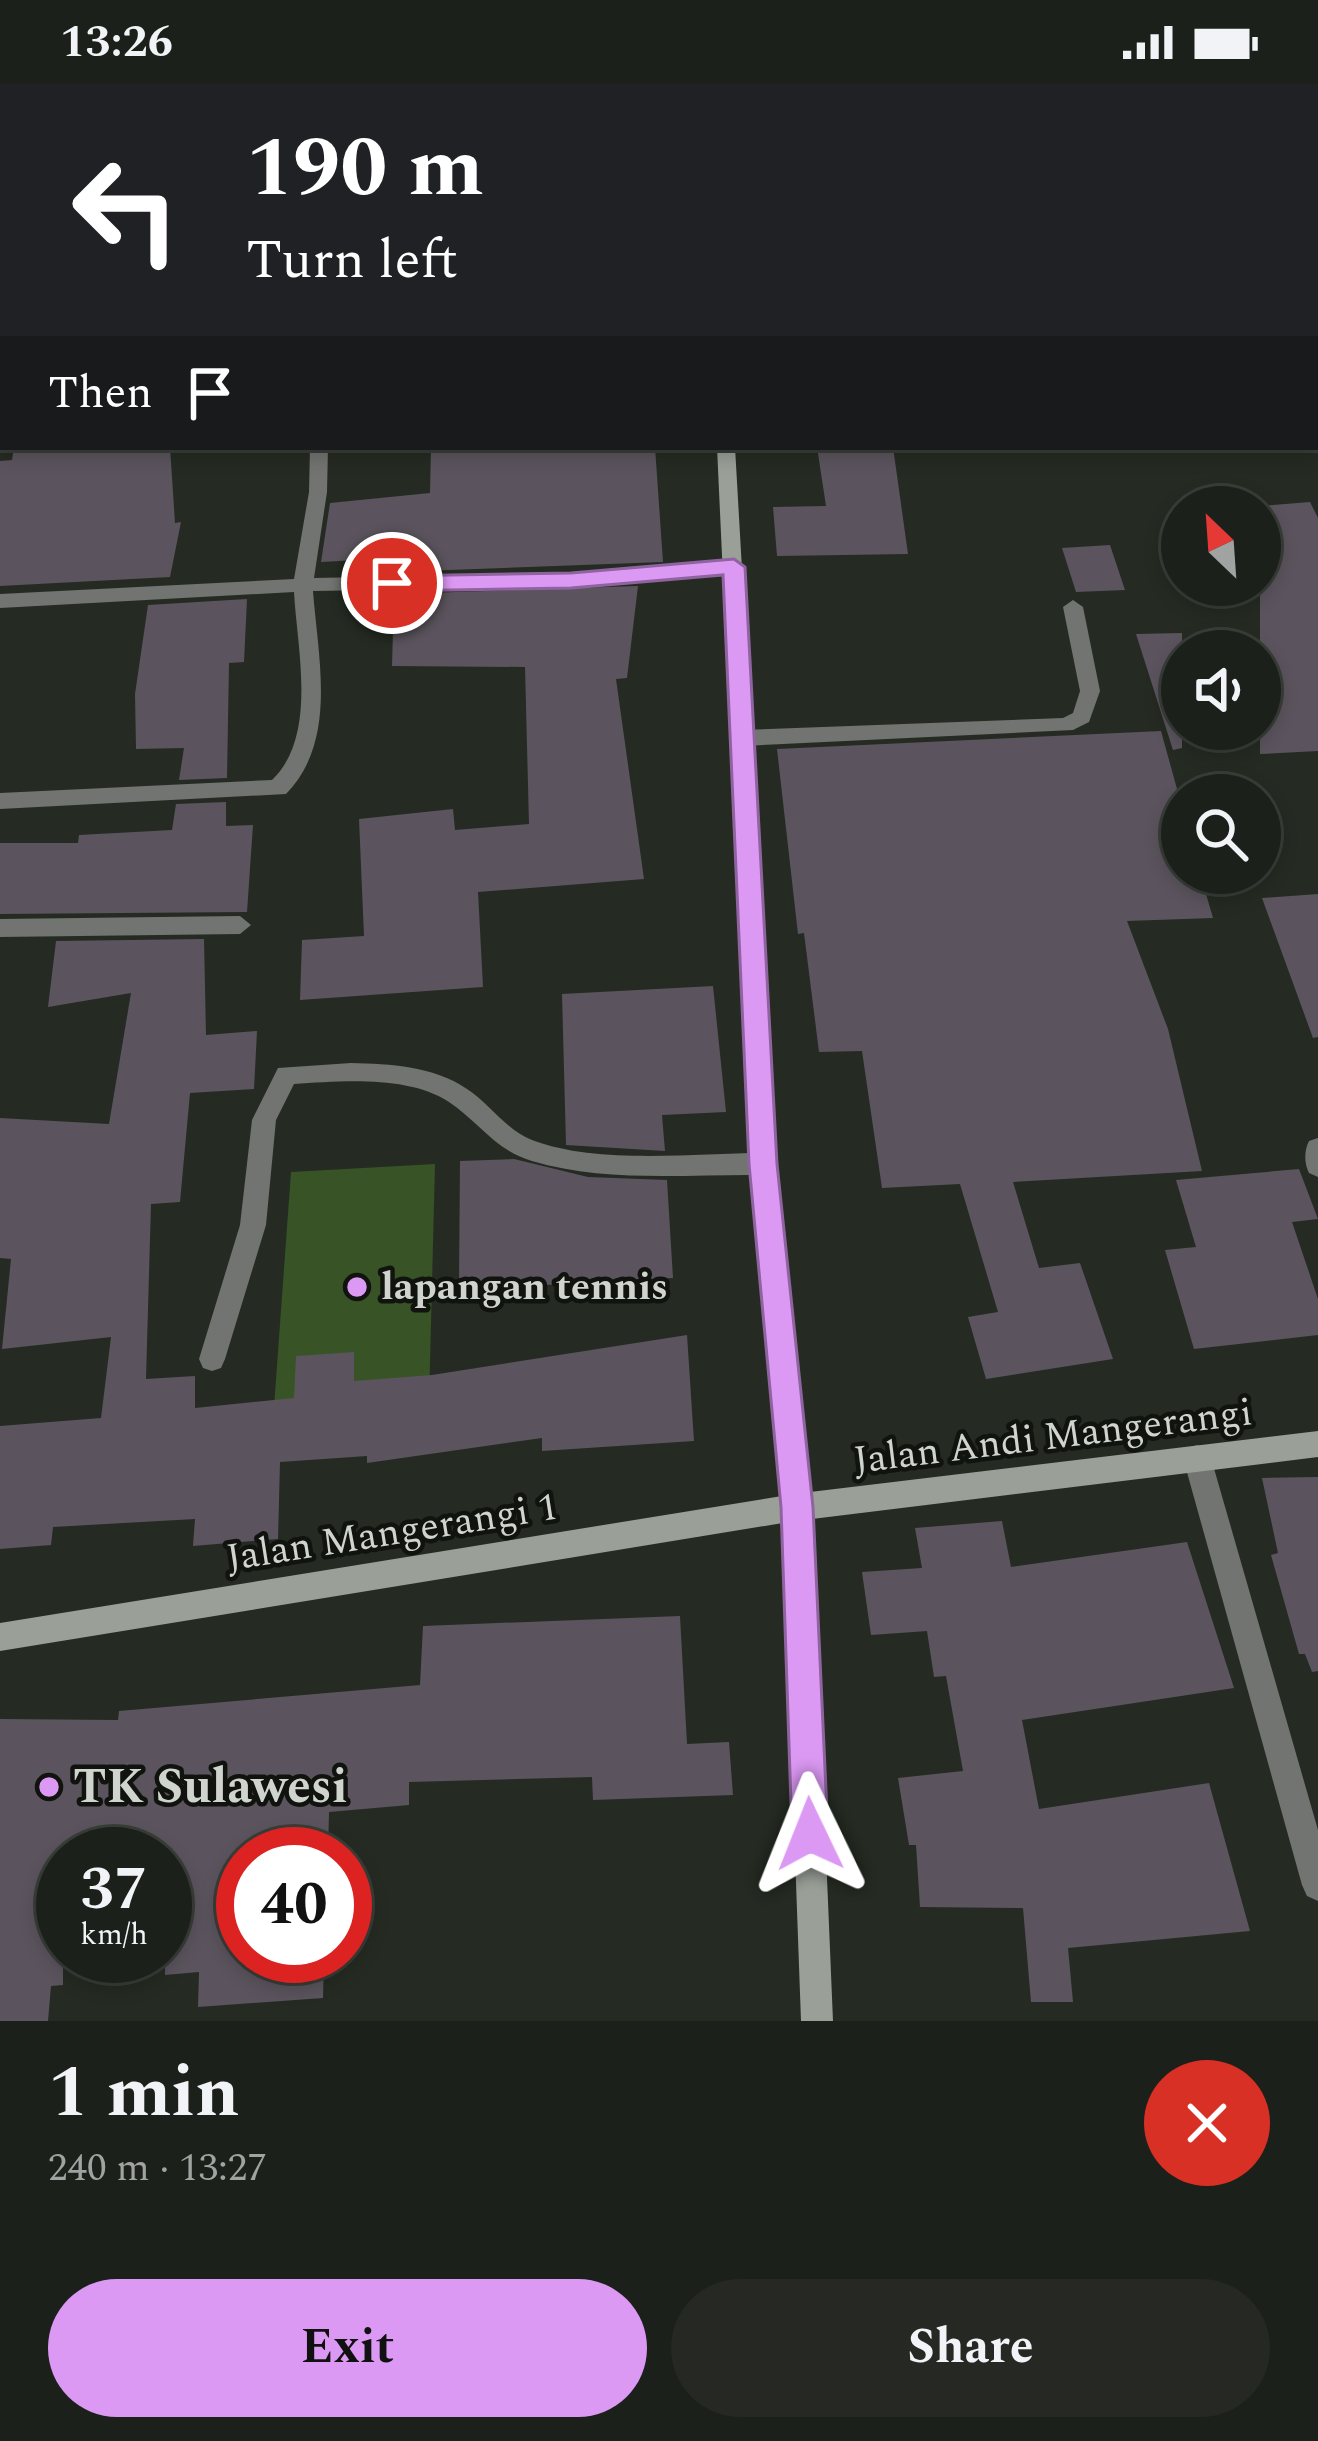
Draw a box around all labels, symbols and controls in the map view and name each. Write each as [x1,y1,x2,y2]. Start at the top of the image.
text: 13:26 [60,8,173,77]
text: 190 m [246,105,484,233]
icon: left [48,132,204,288]
text: Turn left [246,220,458,302]
text: Then [48,359,153,428]
icon: arrive [177,360,243,426]
north arrow [1161,486,1281,606]
map controls [1161,486,1281,894]
pin [341,532,443,634]
icon: arrive [359,550,425,616]
button: sound [1161,630,1281,750]
button: search [1161,774,1281,894]
place label: lapangan tennis [381,1258,668,1317]
marker: lapangan tennis [344,1274,370,1300]
street label: Jalan Andi Mangerangi [850,1383,1256,1491]
street label: Jalan Mangerangi 1 [222,1478,562,1588]
place label: TK Sulawesi [73,1751,348,1824]
position arrow [747,1771,873,1897]
marker: TK Sulawesi [36,1774,62,1800]
speed limit sign: 40 [216,1827,372,1983]
text: 37 [80,1844,148,1936]
text: km/h [80,1912,148,1958]
text: 1 min [48,2039,240,2148]
button: close [1144,2060,1270,2186]
text: 240 m · 13:27 [48,2139,267,2198]
button: Exit [48,2279,647,2417]
button: Share [671,2279,1270,2417]

